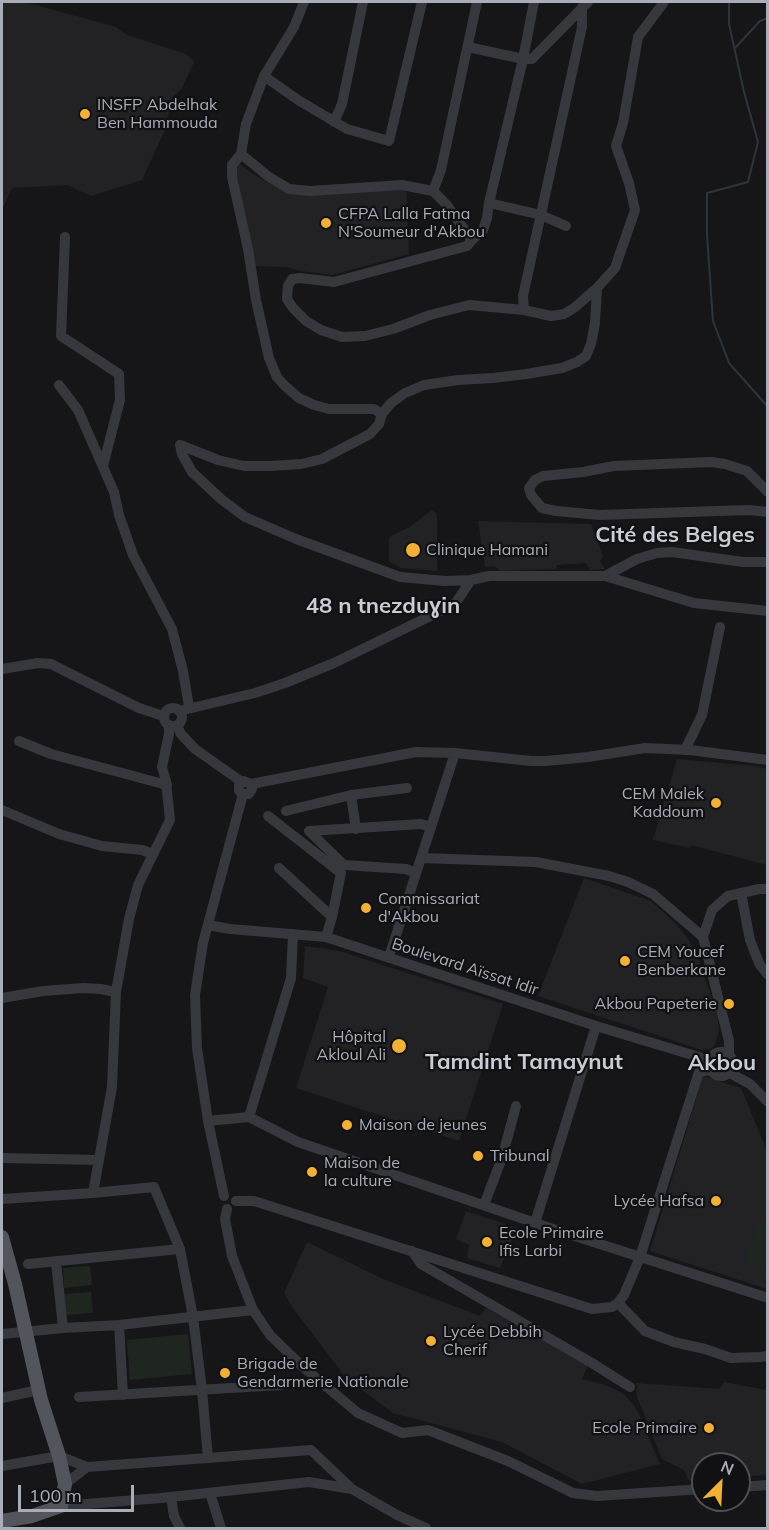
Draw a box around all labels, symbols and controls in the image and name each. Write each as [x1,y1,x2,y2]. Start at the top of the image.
place label: INSFP Abdelhak Ben Hammouda [97,95,218,133]
marker: INSFP Abdelhak Ben Hammouda [78,107,92,121]
place label: CFPA Lalla Fatma N'Soumeur d'Akbou [338,204,485,242]
marker: CFPA Lalla Fatma N'Soumeur d'Akbou [319,216,333,230]
district label: Cité des Belges [595,522,755,548]
place label: Clinique Hamani [426,540,548,560]
marker: Clinique Hamani [404,541,422,559]
district label: 48 n tnezduɣin [306,593,460,619]
place label: CEM Malek Kaddoum [622,784,704,822]
marker: CEM Malek Kaddoum [709,796,723,810]
place label: Commissariat d'Akbou [378,889,480,927]
marker: Commissariat d'Akbou [359,901,373,915]
street label: Boulevard Aïssat Idir [389,934,541,1000]
place label: CEM Youcef Benberkane [637,942,726,980]
marker: CEM Youcef Benberkane [618,954,632,968]
place label: Akbou Papeterie [594,994,717,1014]
marker: Akbou Papeterie [722,997,736,1011]
place label: Hôpital Akloul Ali [316,1027,386,1065]
marker: Hôpital Akloul Ali [390,1037,408,1055]
district label: Tamdint Tamaynut [425,1049,623,1075]
district label: Akbou [688,1050,756,1076]
place label: Maison de jeunes [359,1115,487,1135]
marker: Maison de jeunes [340,1118,354,1132]
place label: Tribunal [490,1146,550,1166]
marker: Tribunal [471,1149,485,1163]
place label: Maison de la culture [324,1153,400,1191]
marker: Maison de la culture [305,1165,319,1179]
place label: Lycée Hafsa [614,1191,704,1211]
marker: Lycée Hafsa [709,1194,723,1208]
place label: Ecole Primaire Ifis Larbi [499,1223,604,1261]
marker: Ecole Primaire Ifis Larbi [480,1235,494,1249]
place label: Lycée Debbih Cherif [443,1322,542,1360]
marker: Lycée Debbih Cherif [424,1334,438,1348]
place label: Brigade de Gendarmerie Nationale [237,1354,409,1392]
marker: Brigade de Gendarmerie Nationale [218,1366,232,1380]
place label: Ecole Primaire [592,1418,697,1438]
marker: Ecole Primaire [702,1421,716,1435]
north arrow [691,1452,751,1512]
text: N [718,1456,737,1479]
scale bar [21,1473,136,1511]
text: 100 m [29,1484,82,1507]

